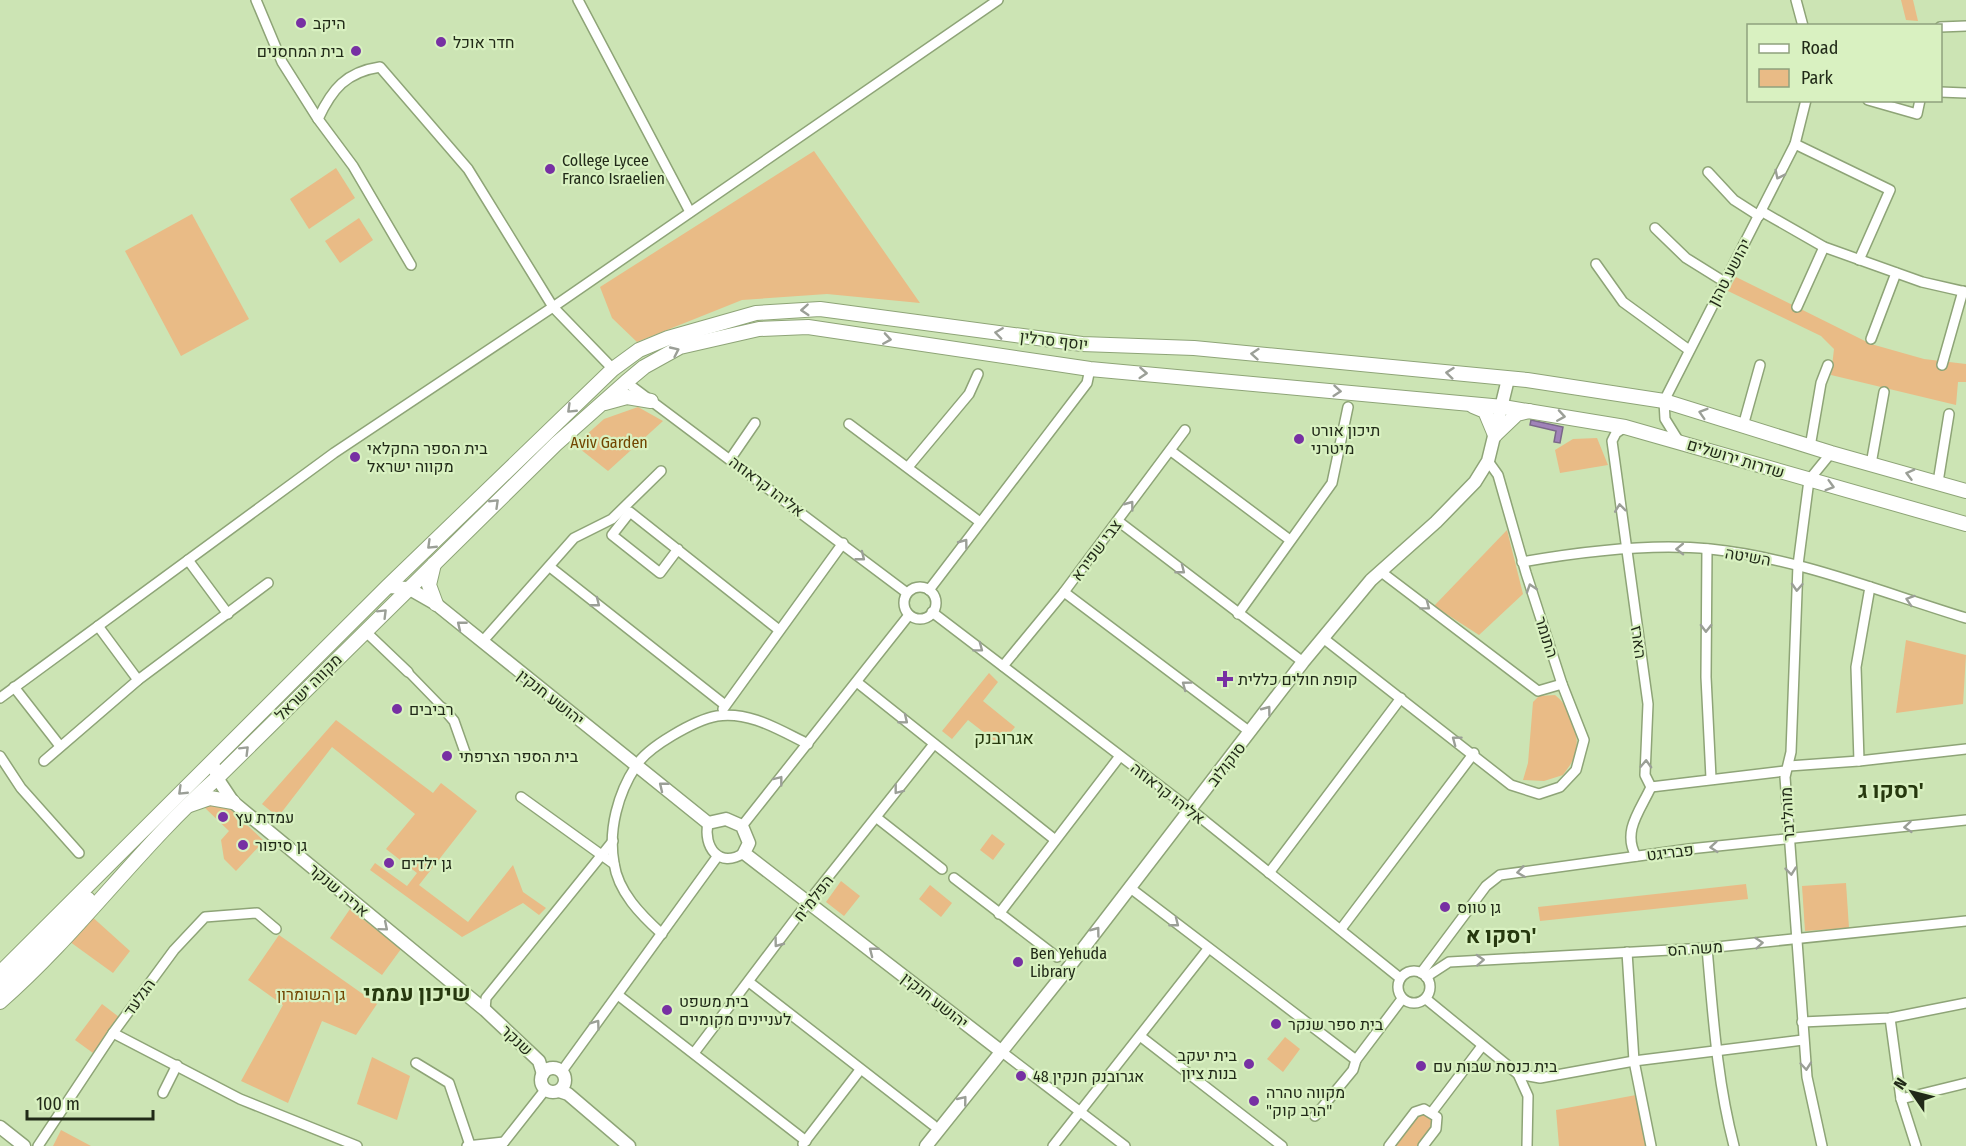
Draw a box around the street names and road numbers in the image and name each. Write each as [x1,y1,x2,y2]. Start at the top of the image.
street label: יהושע טהון [1704,235,1755,309]
street label: יוסף סרלין [1019,327,1089,354]
street label: שדרות ירושלים [1685,435,1787,482]
street label: אליהו קראוזה [725,452,808,521]
street label: צבי שפירא [1067,516,1126,585]
street label: השיטה [1724,543,1772,570]
street label: התומר [1531,614,1562,660]
street label: הארז [1627,624,1650,660]
street label: מקווה ישראל [271,650,346,725]
street label: יהושע חנקין [513,665,588,729]
street label: סוקולוב [1203,738,1250,790]
street label: אליהו קראוזה [1127,758,1209,828]
street label: מוהליבר [1777,787,1798,841]
street label: פבריגט [1645,840,1695,865]
street label: אריה שנקר [305,860,373,921]
street label: הפלמ"ח [789,871,837,925]
street label: משה הס [1667,937,1723,960]
street label: יהושע חנקין [897,968,972,1032]
street label: הגלעד [120,975,159,1020]
street label: שנקר [497,1021,536,1060]

